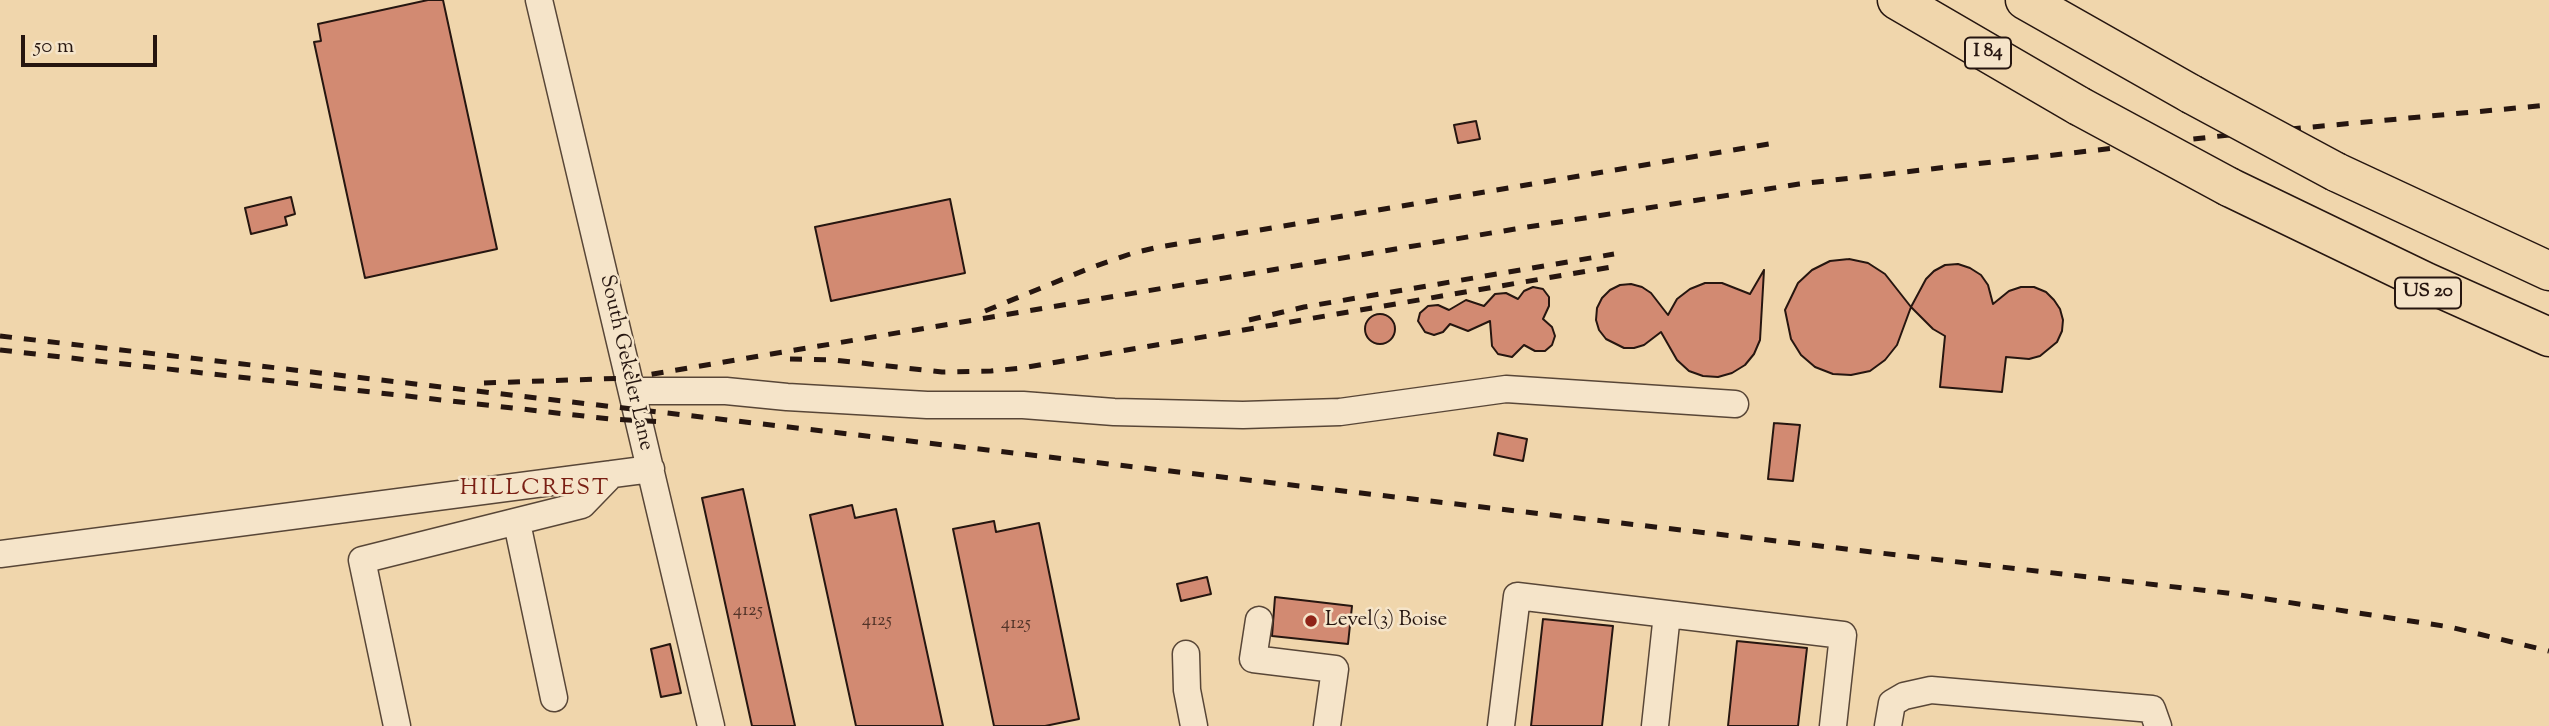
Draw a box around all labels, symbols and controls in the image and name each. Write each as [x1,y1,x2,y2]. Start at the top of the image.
scale bar [24,21,161,65]
text: 50 m [34,32,74,62]
road number: I 84 [1965,38,2011,68]
street label: South Gekeler Lane [593,273,657,453]
road number: US 20 [2395,278,2461,308]
district label: HILLCREST [461,476,609,504]
house number: 4125 [733,601,763,623]
place label: Level(3) Boise [1325,608,1447,634]
house number: 4125 [862,611,892,633]
marker: Level(3) Boise [1303,613,1319,629]
house number: 4125 [1001,614,1031,636]

